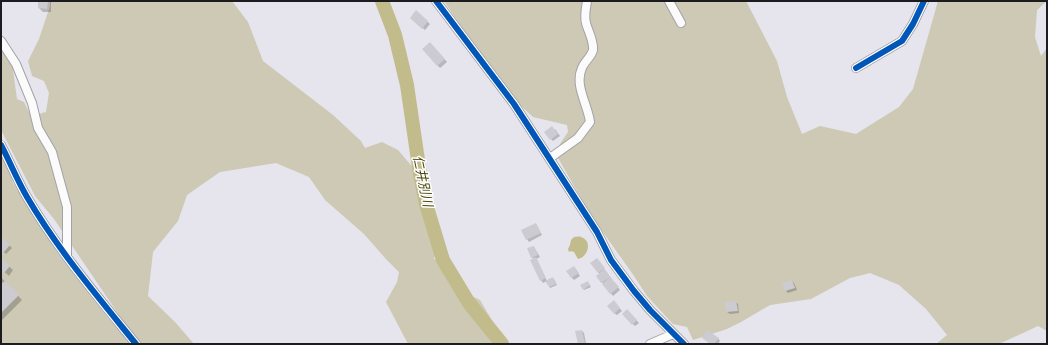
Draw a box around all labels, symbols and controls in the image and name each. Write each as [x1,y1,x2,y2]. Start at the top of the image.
water label: 仁井別川 [410,154,436,210]

